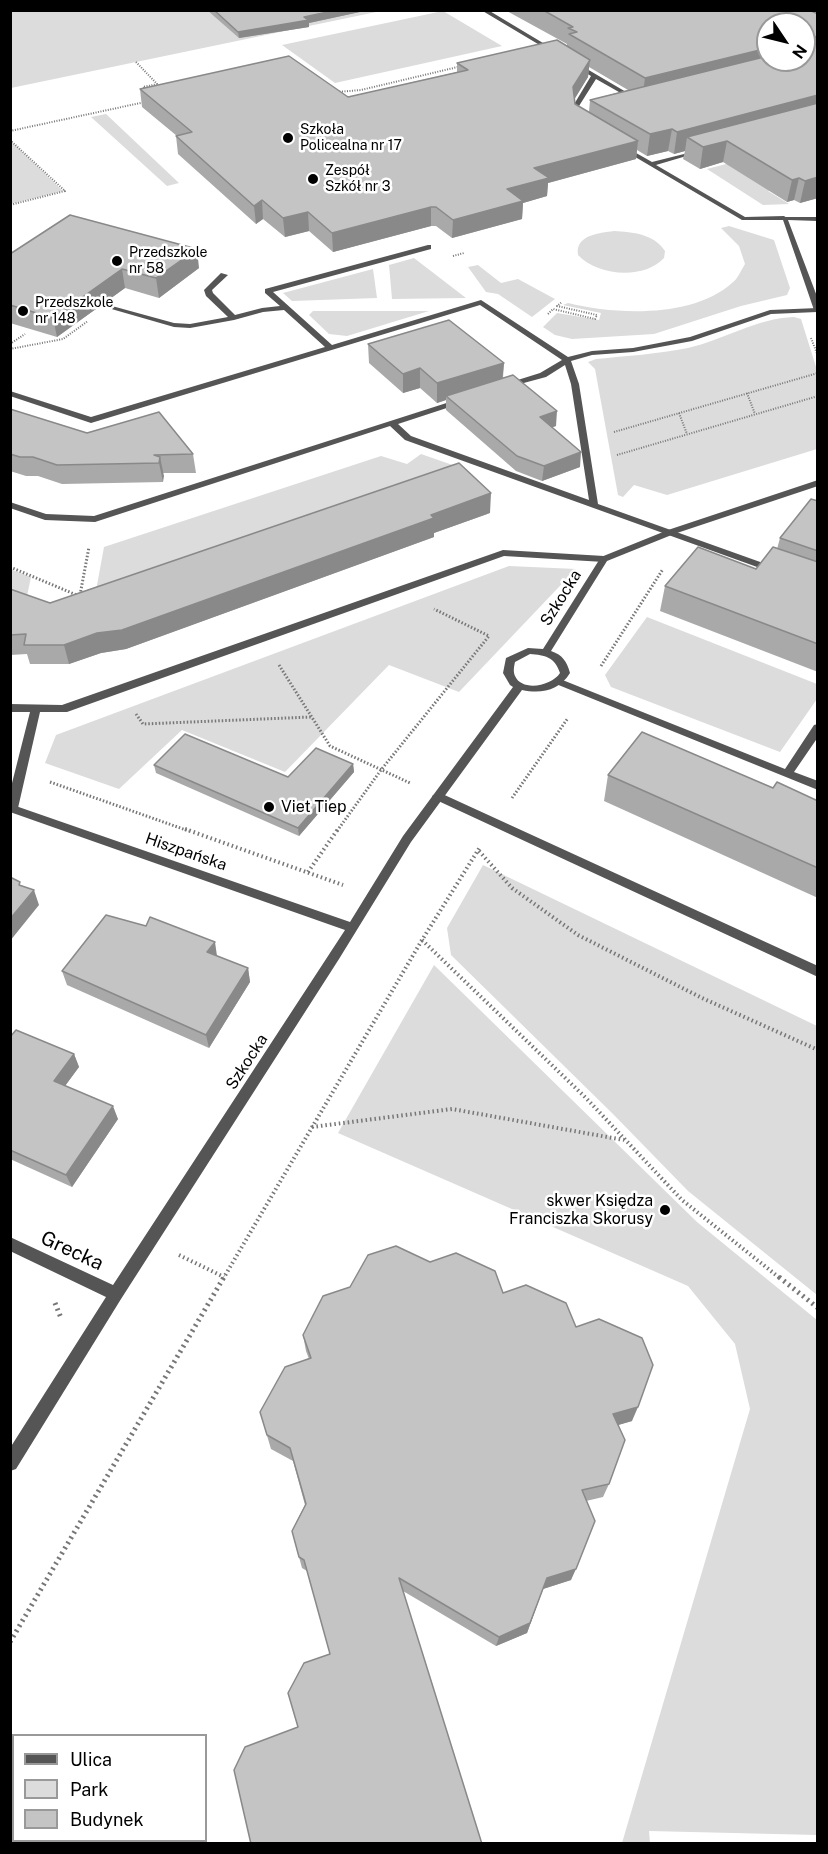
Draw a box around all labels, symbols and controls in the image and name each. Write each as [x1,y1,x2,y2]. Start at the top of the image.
north arrow [756,12,816,72]
text: N [788,41,811,62]
place label: Szkoła Policealna nr 17 [300,122,402,154]
marker: Szkoła Policealna nr 17 [281,131,295,145]
place label: Zespół Szkół nr 3 [325,163,391,196]
marker: Zespół Szkół nr 3 [306,172,320,186]
place label: Przedszkole nr 58 [129,245,207,278]
marker: Przedszkole nr 58 [110,254,124,268]
place label: Przedszkole nr 148 [35,295,113,328]
marker: Przedszkole nr 148 [16,304,30,318]
street label: Szkocka [536,567,586,629]
place label: Viet Tiep [281,797,347,817]
marker: Viet Tiep [262,800,276,814]
street label: Hiszpańska [143,829,229,875]
street label: Szkocka [222,1031,272,1093]
place label: skwer Księdza Franciszka Skorusy [509,1191,653,1229]
marker: skwer Księdza Franciszka Skorusy [658,1203,672,1217]
street label: Grecka [37,1226,107,1276]
legend [12,1734,207,1842]
text: Ulica [70,1749,112,1770]
text: Park [70,1779,108,1800]
text: Budynek [70,1809,144,1830]

